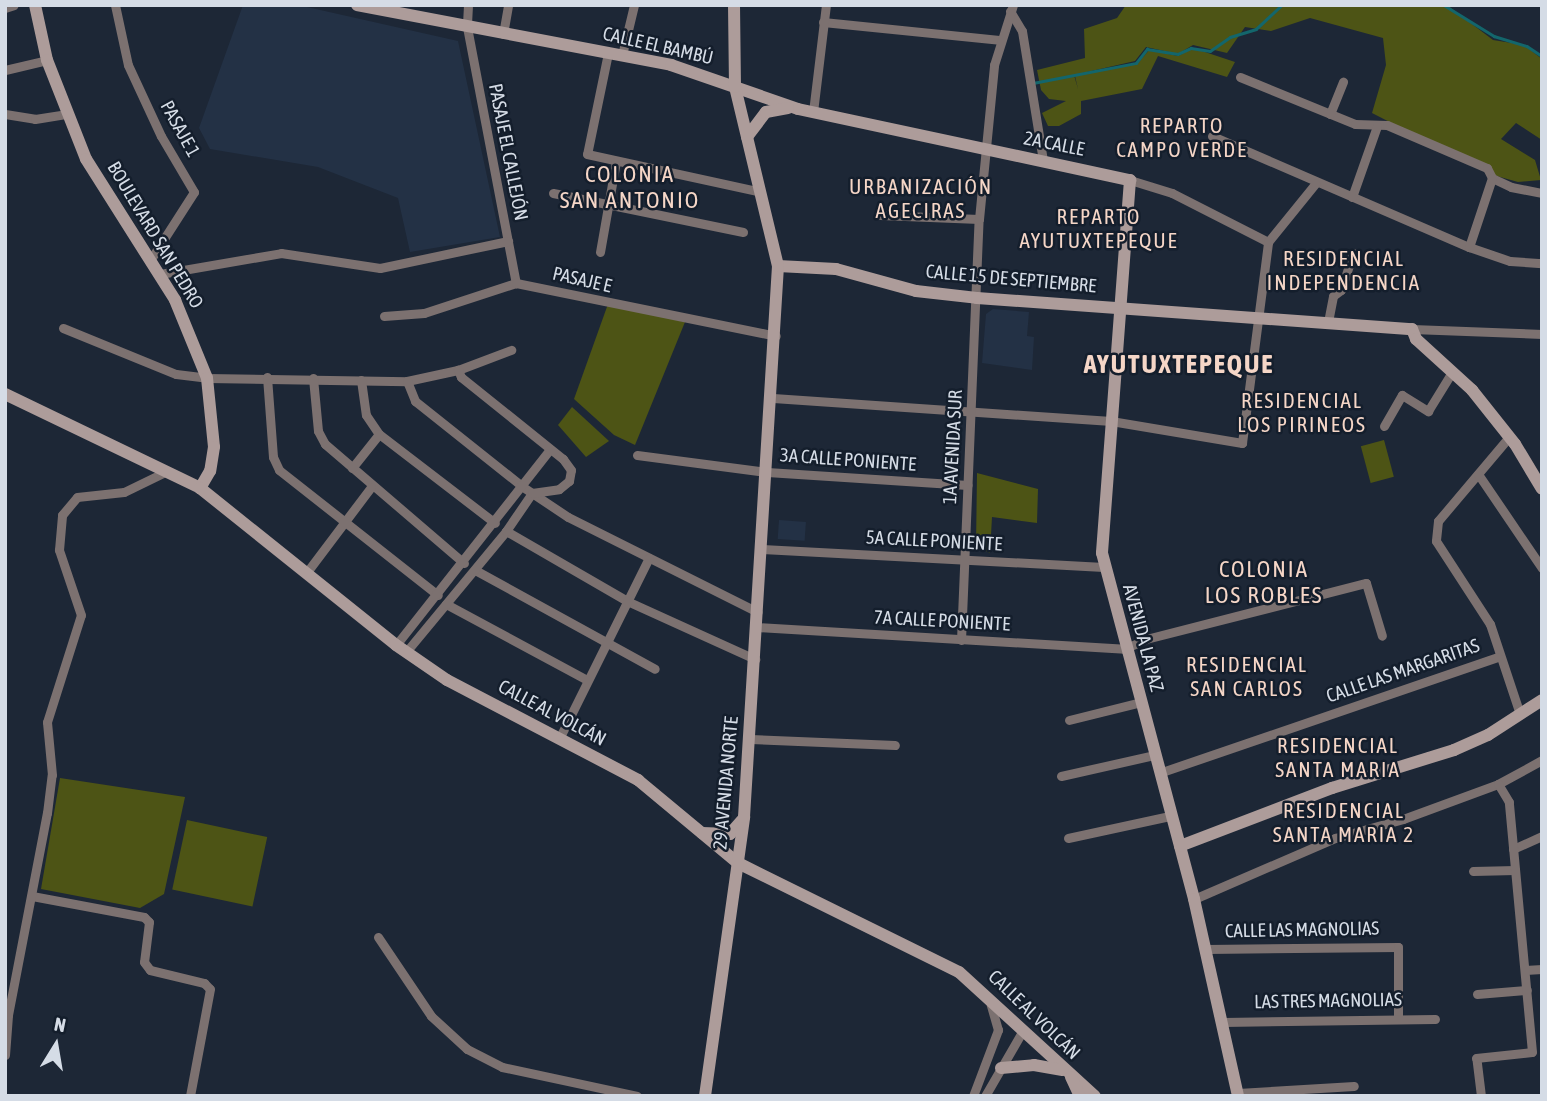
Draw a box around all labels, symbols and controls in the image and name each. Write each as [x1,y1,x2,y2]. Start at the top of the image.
street label: CALLE EL BAMBÚ [601,22,715,70]
street label: PASAJE EL CALLEJÓN [484,82,532,222]
street label: PASAJE 1 [155,97,205,161]
district label: REPARTO CAMPO VERDE [1118,112,1246,162]
street label: 2A CALLE [1022,127,1086,161]
street label: BOULEVARD SAN PEDRO [102,157,208,313]
district label: COLONIA SAN ANTONIO [561,160,699,214]
district label: URBANIZACIÓN AGECIRAS [850,173,992,223]
district label: REPARTO AYUTUXTEPEQUE [1021,203,1177,253]
district label: RESIDENCIAL INDEPENDENCIA [1268,245,1420,295]
street label: CALLE 15 DE SEPTIEMBRE [925,260,1097,298]
street label: PASAJE E [550,262,614,298]
district label: AYUTUXTEPEQUE [1085,349,1273,381]
district label: RESIDENCIAL LOS PIRINEOS [1239,387,1365,437]
street label: 1A AVENIDA SUR [939,389,967,505]
street label: 3A CALLE PONIENTE [779,444,917,476]
street label: 5A CALLE PONIENTE [865,526,1003,556]
district label: COLONIA LOS ROBLES [1206,555,1322,609]
street label: AVENIDA LA PAZ [1118,582,1168,694]
street label: 7A CALLE PONIENTE [873,606,1011,636]
street label: CALLE LAS MARGARITAS [1323,634,1483,708]
district label: RESIDENCIAL SAN CARLOS [1187,651,1307,701]
street label: CALLE AL VOLCÁN [494,675,610,751]
street label: 29 AVENIDA NORTE [709,715,743,851]
district label: RESIDENCIAL SANTA MARIA [1277,732,1399,782]
district label: RESIDENCIAL SANTA MARIA 2 [1274,797,1414,847]
street label: CALLE LAS MAGNOLIAS [1225,917,1379,943]
street label: CALLE AL VOLCÁN [983,966,1085,1064]
street label: LAS TRES MAGNOLIAS [1254,988,1402,1014]
north arrow [21,1010,91,1080]
text: N [52,1013,68,1036]

